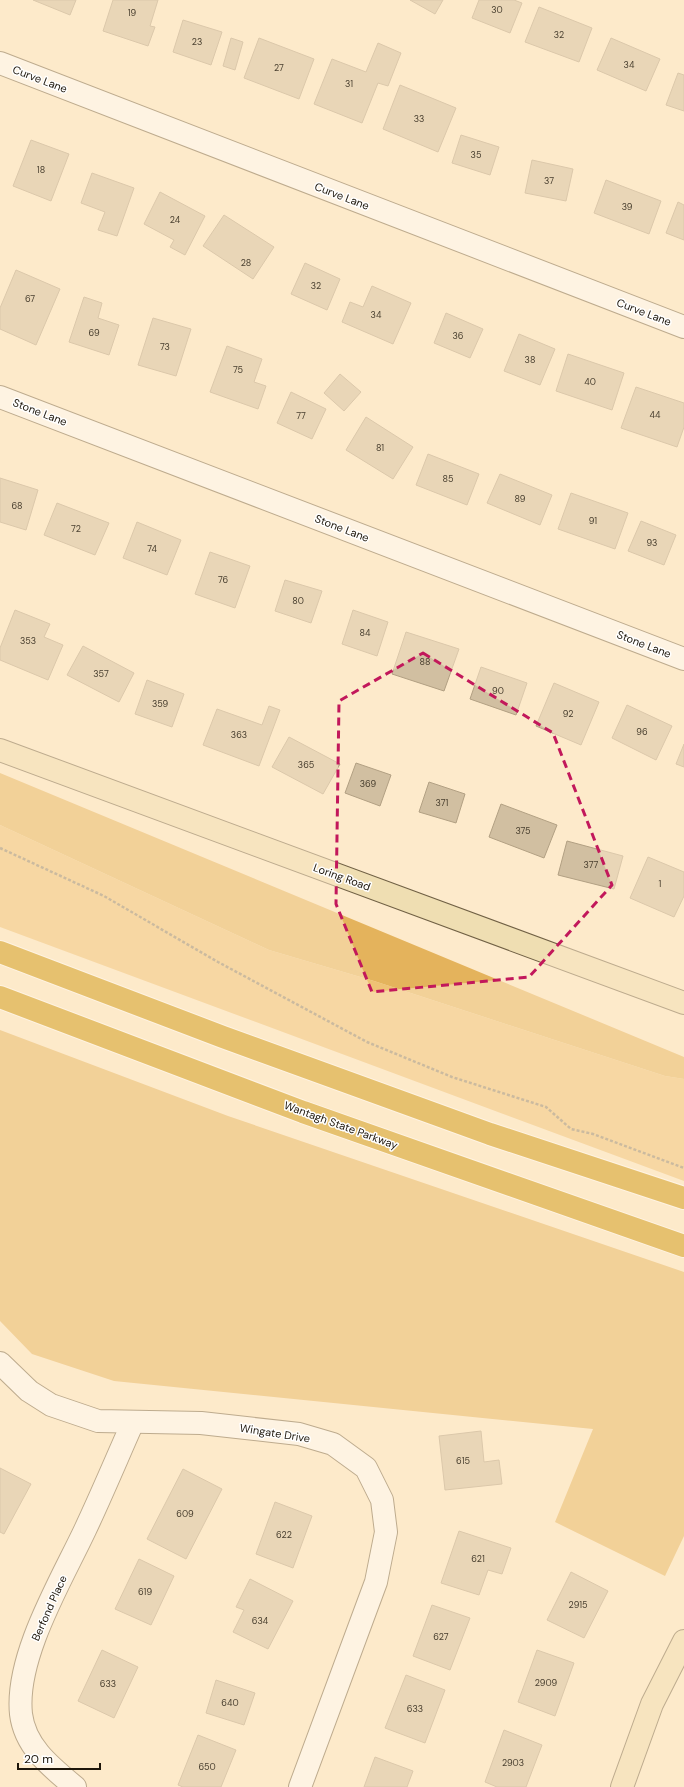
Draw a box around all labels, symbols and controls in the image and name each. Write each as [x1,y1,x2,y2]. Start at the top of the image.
house number: 30 [491,4,503,16]
house number: 19 [128,7,137,19]
house number: 32 [554,29,564,41]
house number: 23 [192,36,202,48]
house number: 34 [624,59,635,71]
street label: Curve Lane [11,62,69,96]
house number: 27 [274,62,284,74]
house number: 31 [345,78,353,90]
house number: 33 [414,113,424,125]
house number: 35 [471,149,481,161]
house number: 18 [37,164,45,176]
house number: 37 [544,175,554,187]
street label: Curve Lane [313,179,371,213]
house number: 39 [622,201,633,213]
house number: 24 [170,214,181,226]
house number: 28 [241,257,251,269]
house number: 32 [311,280,321,292]
house number: 67 [25,293,35,305]
street label: Curve Lane [615,295,673,329]
house number: 34 [371,309,382,321]
house number: 69 [88,327,100,339]
house number: 36 [453,330,464,342]
house number: 73 [160,341,170,353]
house number: 38 [525,354,535,366]
house number: 75 [233,364,243,376]
house number: 40 [584,376,596,388]
street label: Stone Lane [11,395,69,429]
house number: 44 [650,409,661,421]
house number: 77 [296,410,306,422]
house number: 81 [376,442,384,454]
house number: 85 [443,473,453,485]
house number: 89 [515,493,526,505]
house number: 68 [11,500,23,512]
street label: Stone Lane [313,511,371,545]
house number: 91 [589,515,597,527]
house number: 72 [71,523,81,535]
house number: 93 [647,537,657,549]
house number: 74 [147,543,157,555]
house number: 76 [218,574,228,586]
house number: 80 [292,595,304,607]
house number: 84 [360,627,371,639]
street label: Stone Lane [615,627,673,661]
house number: 353 [20,635,36,647]
house number: 88 [420,656,430,668]
house number: 357 [93,668,109,680]
house number: 90 [492,685,504,697]
house number: 359 [152,698,168,710]
house number: 92 [563,708,573,720]
house number: 96 [636,726,648,738]
house number: 363 [231,729,247,741]
house number: 365 [298,759,314,771]
house number: 369 [360,778,377,790]
house number: 371 [436,797,449,809]
house number: 375 [515,825,531,837]
house number: 377 [584,859,599,871]
street label: Loring Road [312,860,373,894]
house number: 1 [659,878,662,890]
street label: Wantagh State Parkway [282,1098,400,1152]
street label: Wingate Drive [239,1421,311,1445]
house number: 615 [456,1455,470,1467]
house number: 609 [176,1508,194,1520]
house number: 622 [276,1529,292,1541]
house number: 621 [471,1553,485,1565]
street label: Berfond Place [28,1573,70,1643]
house number: 619 [138,1586,152,1598]
house number: 2915 [569,1599,587,1611]
house number: 634 [252,1615,269,1627]
house number: 627 [433,1631,449,1643]
house number: 2909 [535,1677,558,1689]
house number: 633 [100,1678,116,1690]
house number: 640 [221,1697,239,1709]
house number: 633 [407,1703,423,1715]
scale bar [18,1745,100,1771]
text: 20 m [24,1751,53,1767]
house number: 2903 [502,1757,524,1769]
house number: 650 [198,1761,216,1773]

